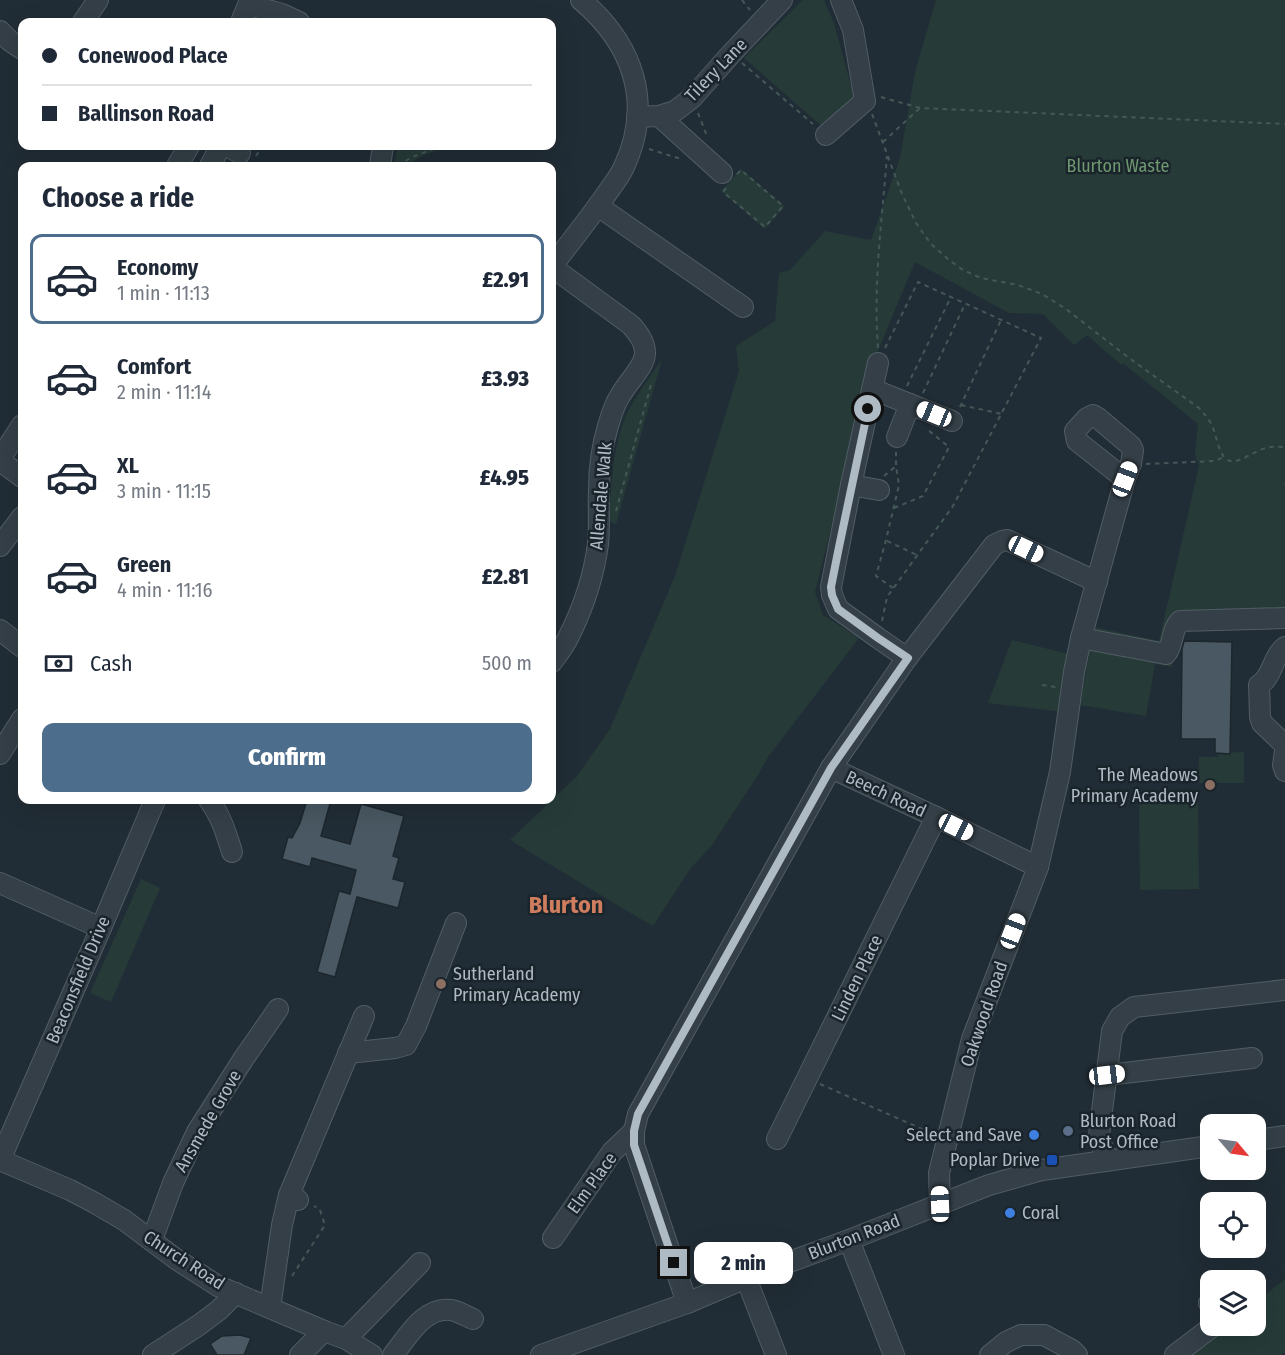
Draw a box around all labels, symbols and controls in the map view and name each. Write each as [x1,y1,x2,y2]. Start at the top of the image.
street label: Tilery Lane [680,34,752,106]
text: Conewood Place [78,42,228,69]
text: Ballinson Road [78,100,214,127]
park label: Blurton Waste [1067,155,1170,177]
text: Choose a ride [42,182,194,214]
icon: car [45,252,99,306]
text: Economy [117,254,198,281]
text: £2.91 [482,266,529,293]
text: 1 min · 11:13 [117,281,210,305]
icon: car [45,351,99,405]
text: Comfort [117,353,191,380]
text: £3.93 [481,365,529,392]
text: 2 min · 11:14 [117,380,211,404]
route start [854,395,881,422]
car [914,399,954,429]
street label: Allendale Walk [585,441,617,551]
icon: car [45,450,99,504]
text: XL [117,452,139,479]
car [1110,459,1140,499]
text: £4.95 [480,464,529,491]
text: 3 min · 11:15 [117,479,211,503]
car [1006,533,1046,565]
icon: car [45,549,99,603]
text: Green [117,551,171,578]
text: £2.81 [482,563,529,590]
text: 4 min · 11:16 [117,578,212,602]
icon: cash [42,647,75,680]
text: Cash [90,650,133,677]
text: 500 m [482,651,532,675]
button: Confirm [42,723,532,792]
place label: The Meadows Primary Academy [1071,764,1198,807]
street label: Beech Road [842,766,930,822]
marker: The Meadows Primary Academy [1203,778,1217,792]
car [936,811,976,843]
district label: Blurton [529,891,603,919]
car [998,911,1028,951]
street label: Beaconsfield Drive [41,913,115,1047]
street label: Linden Place [827,931,887,1025]
street label: Oakwood Road [956,958,1012,1070]
place label: Sutherland Primary Academy [453,963,580,1006]
marker: Sutherland Primary Academy [434,977,448,991]
car [1088,1064,1126,1086]
street label: Ansmede Grove [170,1066,246,1176]
place label: Blurton Road Post Office [1080,1110,1176,1153]
north arrow [1200,1114,1266,1180]
map controls [1200,1114,1266,1336]
place label: Select and Save [906,1124,1022,1146]
marker: Blurton Road Post Office [1061,1124,1075,1138]
marker: Select and Save [1027,1128,1041,1142]
street label: Elm Place [562,1148,622,1218]
place label: Poplar Drive [950,1149,1040,1171]
marker: Poplar Drive [1045,1153,1059,1167]
car [930,1186,950,1222]
button: locate [1200,1192,1266,1258]
place label: Coral [1022,1202,1060,1224]
marker: Coral [1003,1206,1017,1220]
street label: Blurton Road [805,1209,903,1265]
street label: Church Road [139,1226,229,1294]
callout: 2 min [695,1242,794,1284]
route end [660,1249,687,1276]
text: 2 min [721,1251,766,1275]
button: layers [1200,1270,1266,1336]

